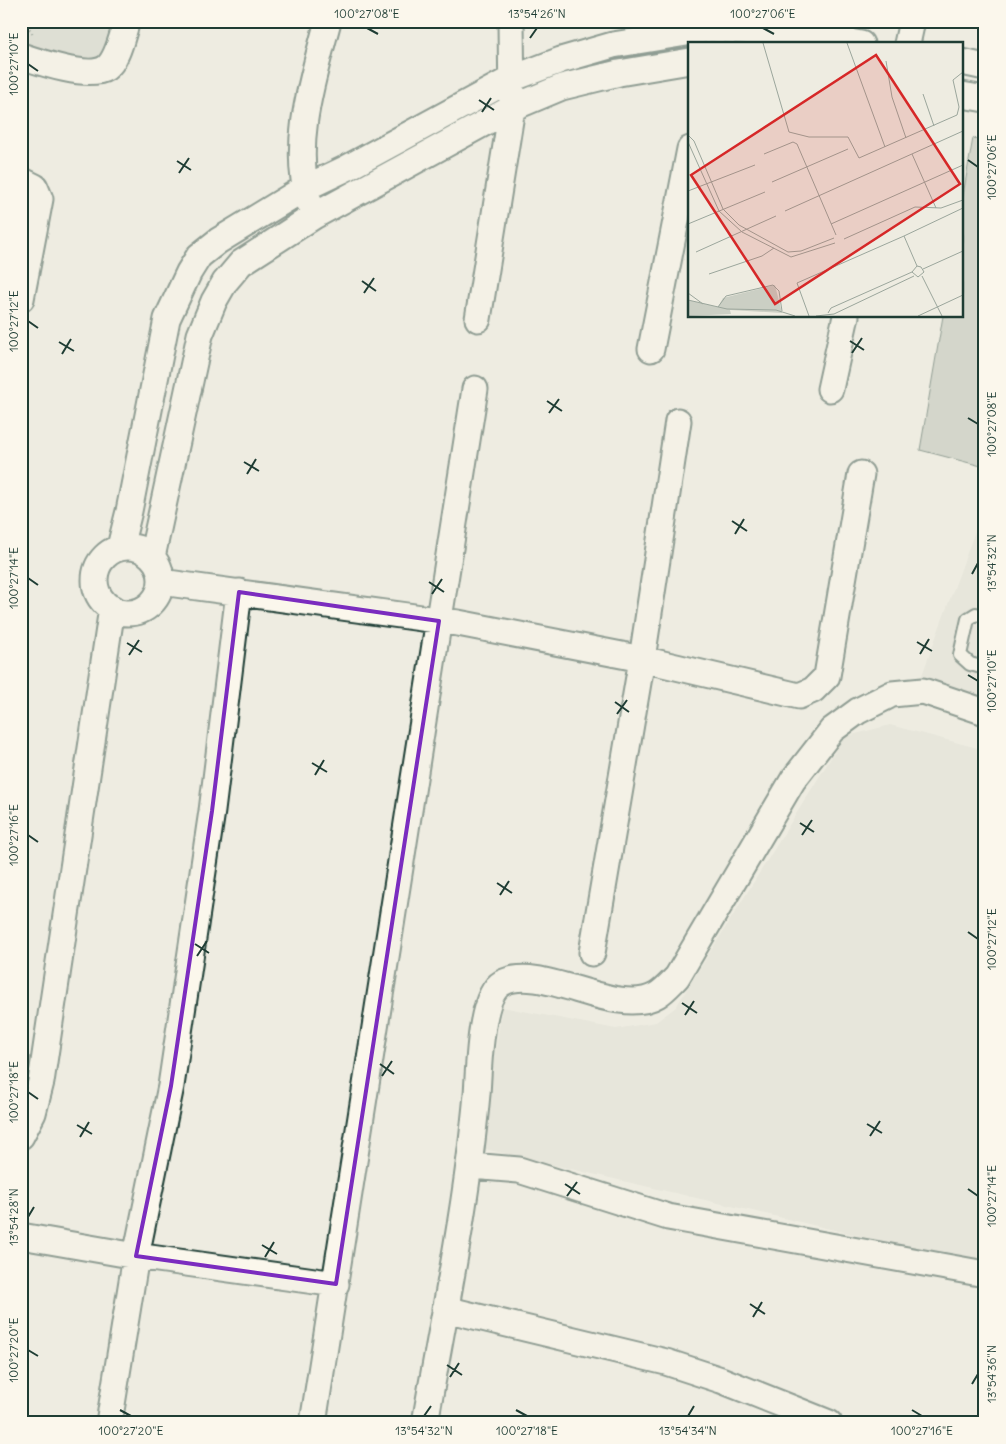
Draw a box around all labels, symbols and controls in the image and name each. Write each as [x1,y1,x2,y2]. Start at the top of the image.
text: 100°27'08"E [334,6,400,21]
text: 13°54'26"N [508,6,566,21]
text: 100°27'06"E [730,6,796,21]
text: 100°27'10"E [6,32,21,96]
inset map [688,42,964,318]
text: 100°27'06"E [984,134,999,200]
text: 100°27'12"E [6,290,21,352]
text: 100°27'08"E [984,391,999,457]
text: 13°54'32"N [984,534,999,592]
text: 100°27'14"E [6,547,21,609]
text: 100°27'10"E [984,649,999,713]
text: 100°27'16"E [6,804,21,866]
text: 100°27'12"E [984,908,999,970]
text: 100°27'18"E [6,1061,21,1123]
text: 100°27'14"E [984,1165,999,1227]
text: 13°54'28"N [6,1188,21,1246]
text: 100°27'20"E [6,1318,21,1382]
text: 13°54'36"N [984,1345,999,1403]
text: 100°27'20"E [99,1423,163,1438]
text: 13°54'32"N [395,1423,453,1438]
text: 100°27'18"E [496,1423,558,1438]
text: 13°54'34"N [659,1423,717,1438]
text: 100°27'16"E [891,1423,953,1438]

